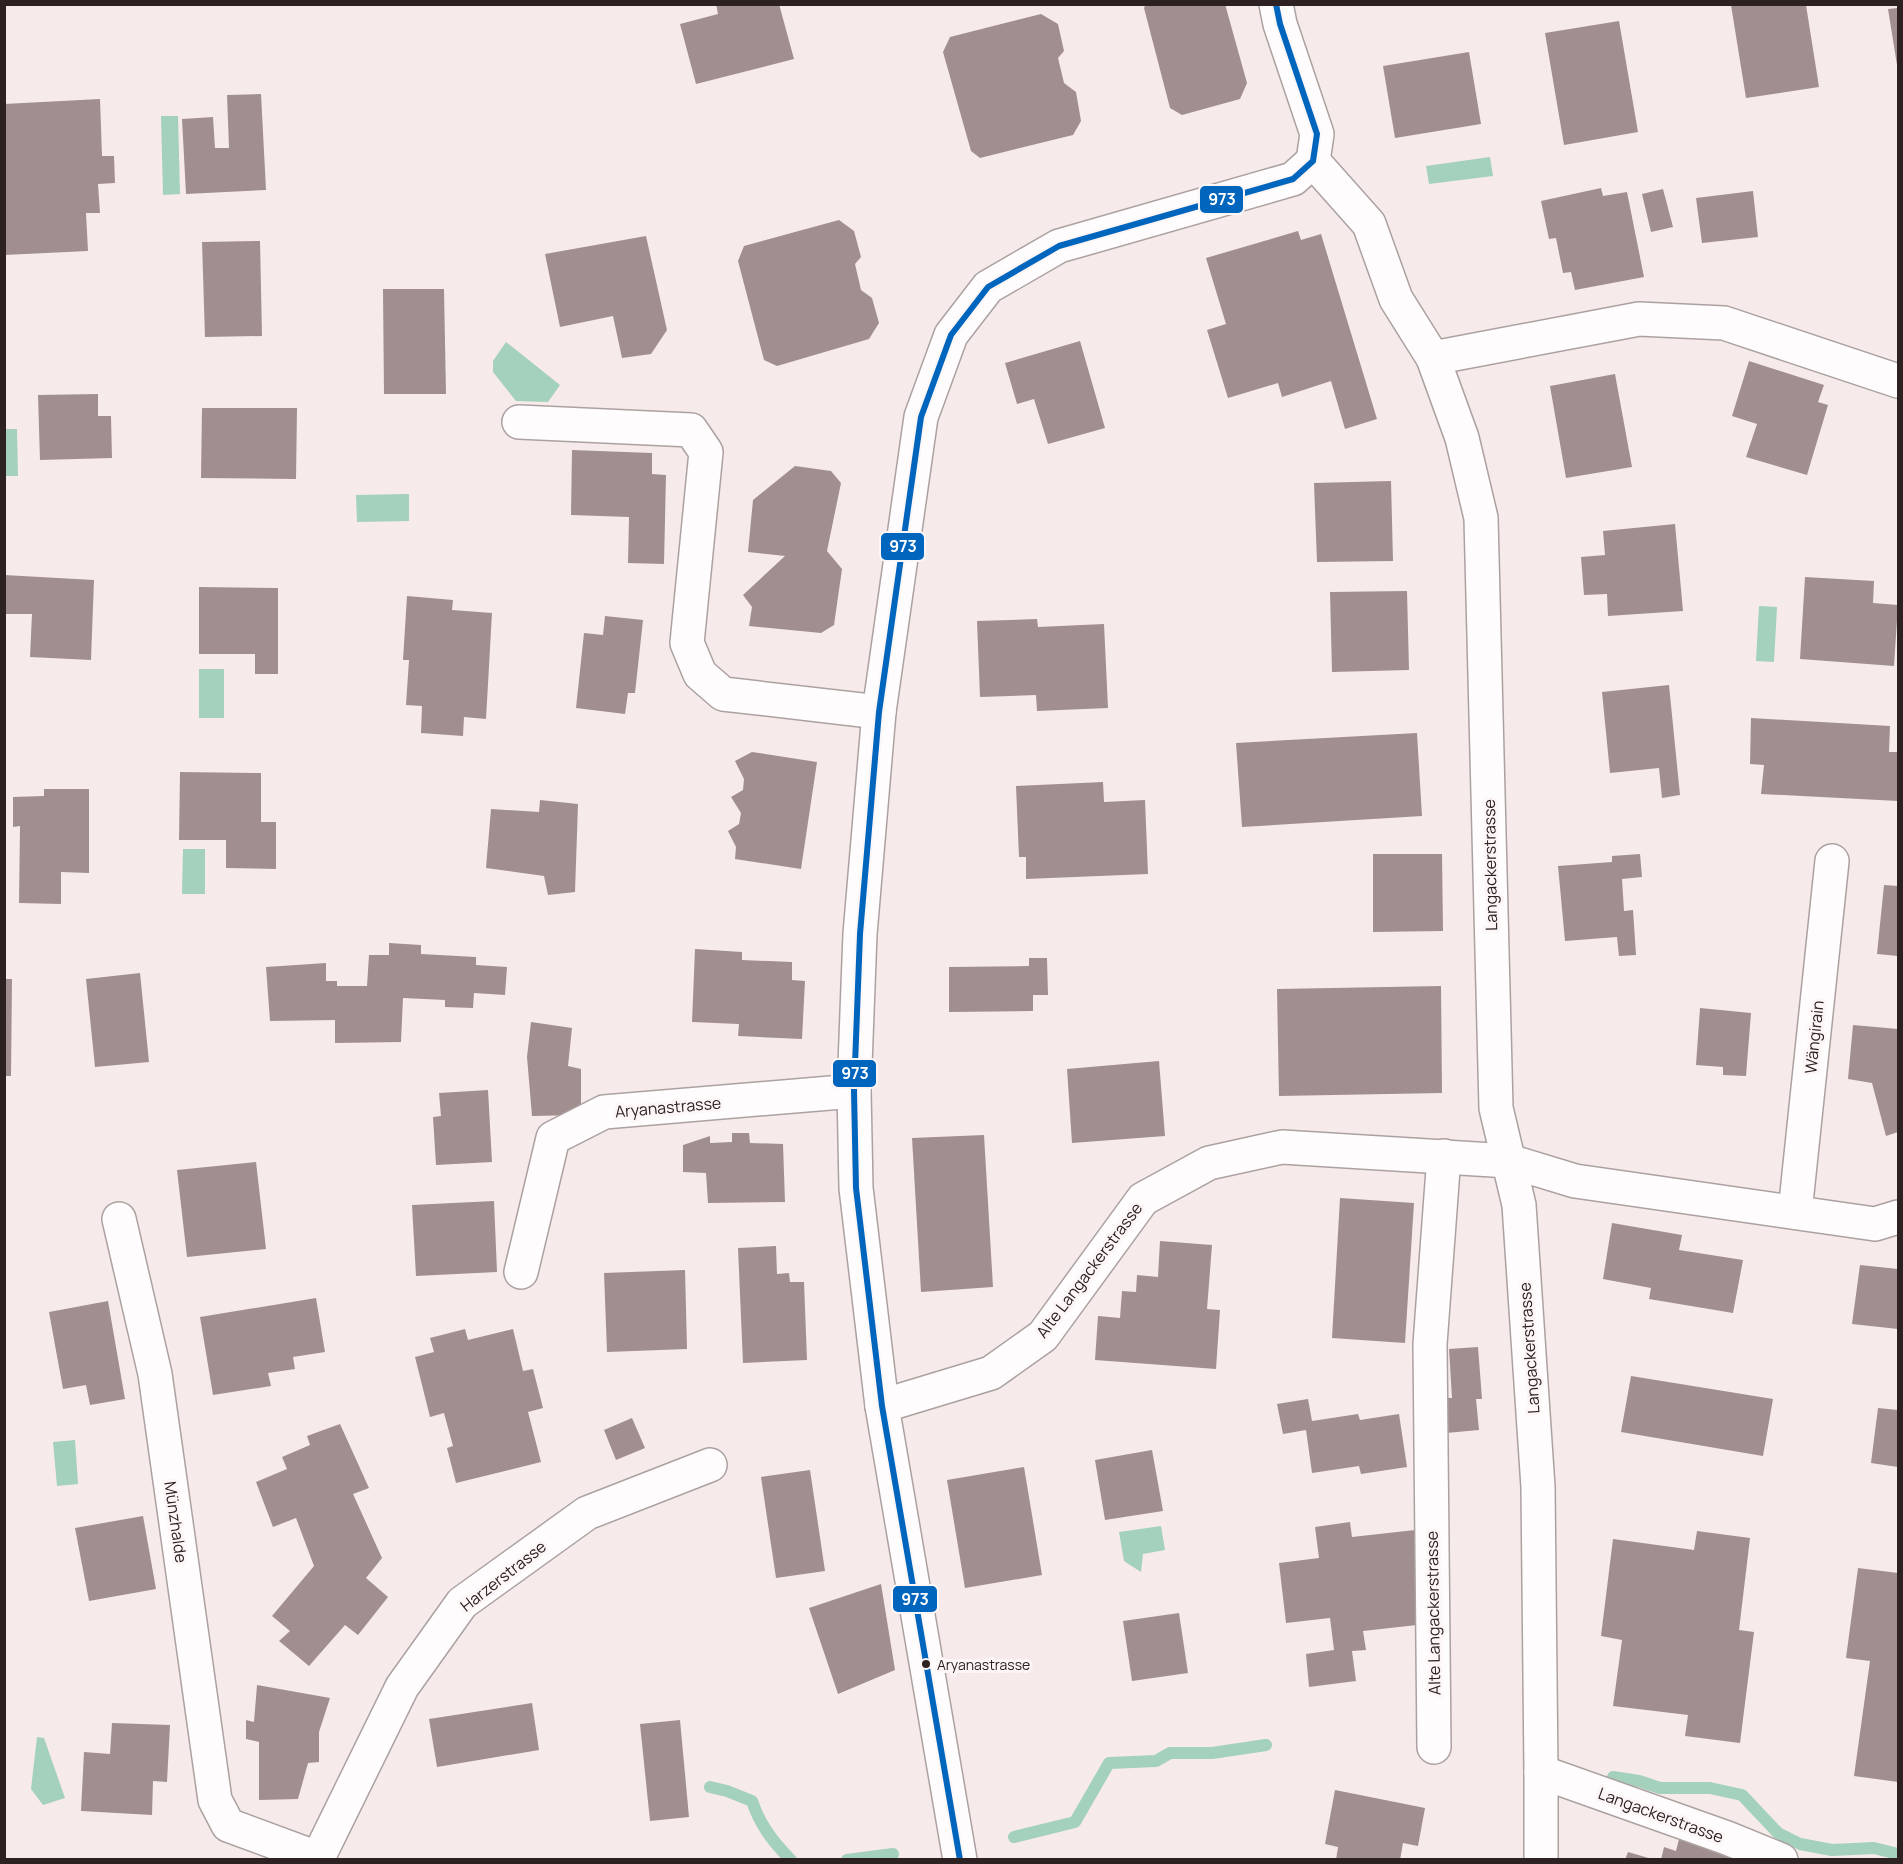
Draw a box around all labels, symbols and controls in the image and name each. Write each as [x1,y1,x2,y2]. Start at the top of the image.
line badge: 973 [1199,185,1244,214]
text: 973 [1208,188,1236,210]
line badge: 973 [880,532,925,561]
text: 973 [889,535,917,557]
street label: Langackerstrasse [1478,799,1502,931]
street label: Wängirain [1799,999,1829,1075]
line badge: 973 [832,1059,877,1088]
text: 973 [841,1062,869,1084]
street label: Aryanastrasse [614,1091,722,1123]
street label: Alte Langackerstrasse [1031,1198,1147,1342]
street label: Langackerstrasse [1513,1282,1545,1414]
street label: Münzhalde [159,1480,193,1564]
street label: Alte Langackerstrasse [1421,1531,1445,1695]
street label: Harzerstrasse [455,1535,551,1617]
line badge: 973 [892,1585,938,1613]
text: 973 [901,1588,929,1610]
place label: Aryanastrasse [937,1655,1030,1674]
marker: Aryanastrasse [920,1658,932,1670]
street label: Langackerstrasse [1595,1782,1727,1848]

